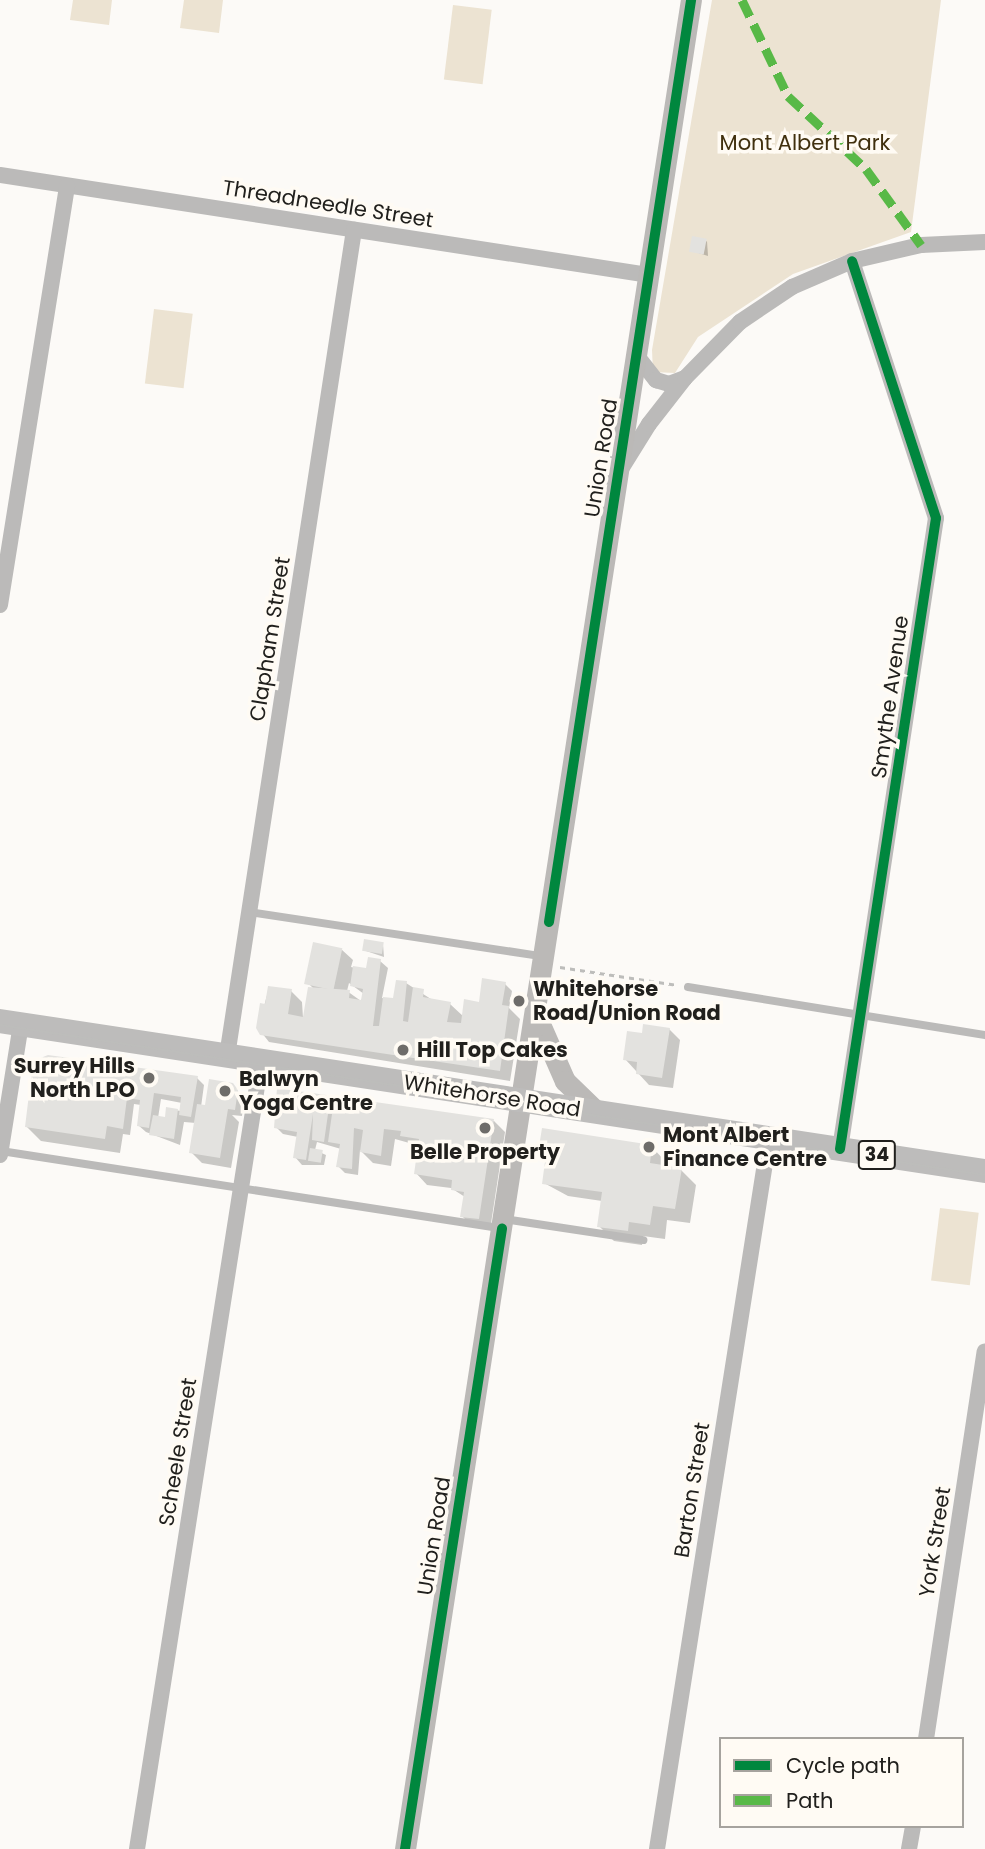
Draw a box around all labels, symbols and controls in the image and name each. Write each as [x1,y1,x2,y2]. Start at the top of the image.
park label: Mont Albert Park [720,130,890,156]
street label: Threadneedle Street [221,175,435,233]
street label: Union Road [579,397,623,519]
street label: Clapham Street [245,555,295,723]
street label: Smythe Avenue [866,614,914,780]
place label: Whitehorse Road/Union Road [533,976,721,1026]
marker: Whitehorse Road/Union Road [511,993,527,1009]
place label: Hill Top Cakes [417,1037,568,1063]
marker: Hill Top Cakes [395,1042,411,1058]
place label: Surrey Hills North LPO [14,1053,135,1103]
place label: Balwyn Yoga Centre [239,1066,373,1116]
marker: Surrey Hills North LPO [141,1070,157,1086]
street label: Whitehorse Road [402,1070,582,1122]
marker: Balwyn Yoga Centre [217,1083,233,1099]
marker: Belle Property [477,1120,493,1136]
place label: Mont Albert Finance Centre [663,1122,827,1172]
place label: Belle Property [410,1139,560,1165]
marker: Mont Albert Finance Centre [641,1139,657,1155]
road number: 34 [858,1140,896,1170]
street label: Scheele Street [154,1376,202,1528]
street label: Barton Street [669,1421,715,1559]
street label: Union Road [412,1475,456,1597]
street label: York Street [914,1485,956,1599]
legend [719,1737,964,1828]
text: Cycle path [786,1751,900,1780]
text: Path [786,1786,833,1815]

